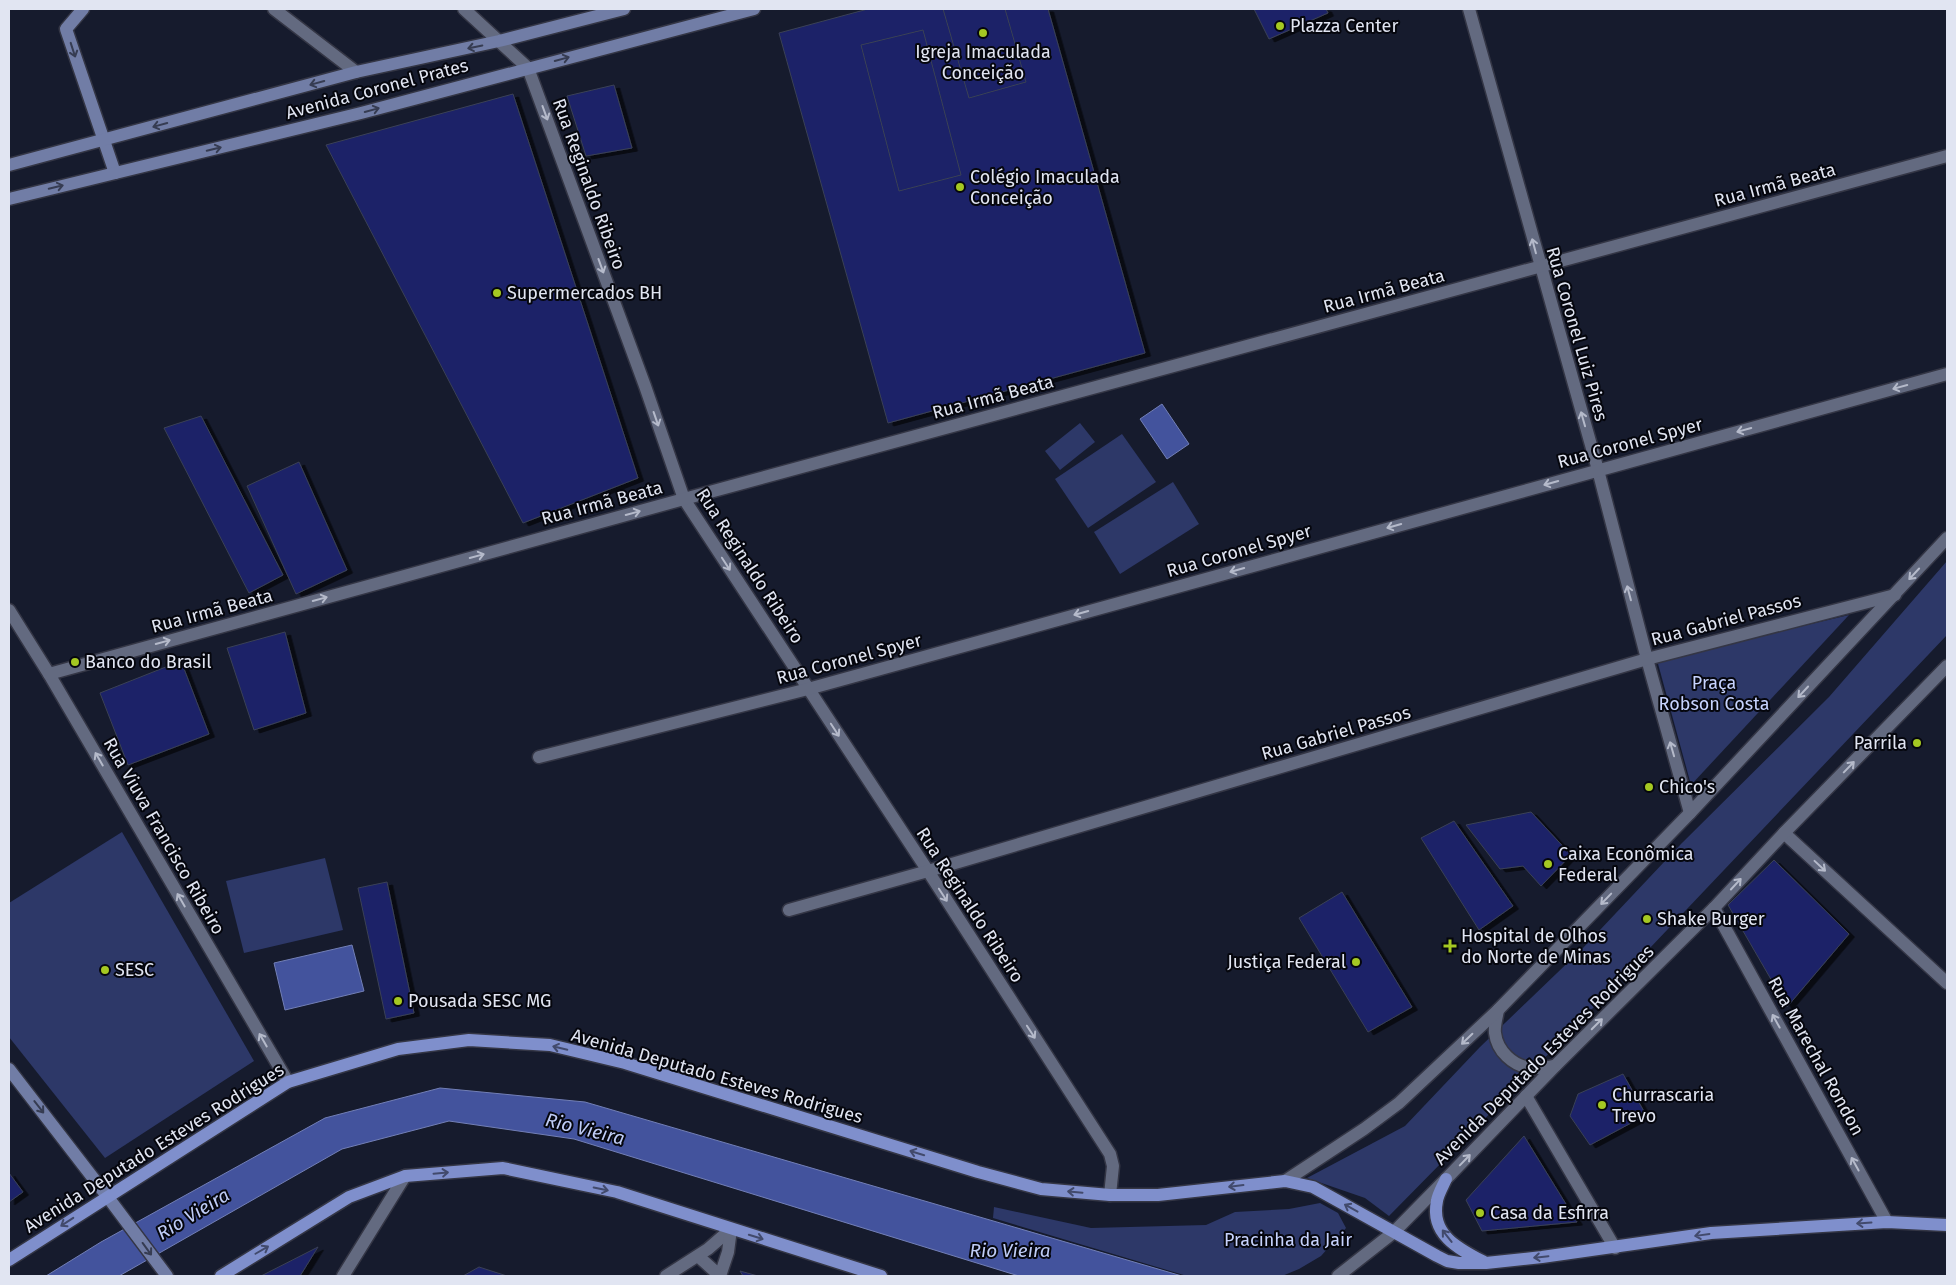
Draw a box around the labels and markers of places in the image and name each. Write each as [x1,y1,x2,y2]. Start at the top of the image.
place label: Plazza Center [1290,15,1398,37]
marker: Plazza Center [1274,20,1286,32]
marker: Igreja Imaculada Conceição [977,27,989,39]
place label: Igreja Imaculada Conceição [915,41,1051,84]
place label: Colégio Imaculada Conceição [970,166,1120,209]
marker: Colégio Imaculada Conceição [954,181,966,193]
place label: Supermercados BH [507,282,662,304]
marker: Supermercados BH [491,287,503,299]
place label: Banco do Brasil [85,651,212,673]
marker: Banco do Brasil [69,656,81,668]
place label: Parrila [1854,732,1907,754]
marker: Parrila [1911,737,1923,749]
place label: Chico's [1659,776,1715,798]
marker: Chico's [1643,781,1655,793]
place label: Caixa Econômica Federal [1558,843,1694,886]
marker: Caixa Econômica Federal [1542,858,1554,870]
place label: Shake Burger [1657,908,1765,930]
marker: Shake Burger [1641,913,1653,925]
place label: Hospital de Olhos do Norte de Minas [1461,925,1611,968]
marker: Hospital de Olhos do Norte de Minas [1443,939,1457,953]
place label: Justiça Federal [1227,951,1346,973]
marker: Justiça Federal [1350,956,1362,968]
place label: SESC [115,959,154,981]
marker: SESC [99,964,111,976]
place label: Pousada SESC MG [408,990,551,1012]
marker: Pousada SESC MG [392,995,404,1007]
place label: Churrascaria Trevo [1612,1084,1714,1127]
marker: Churrascaria Trevo [1596,1099,1608,1111]
place label: Casa da Esfirra [1490,1202,1609,1224]
marker: Casa da Esfirra [1474,1207,1486,1219]

